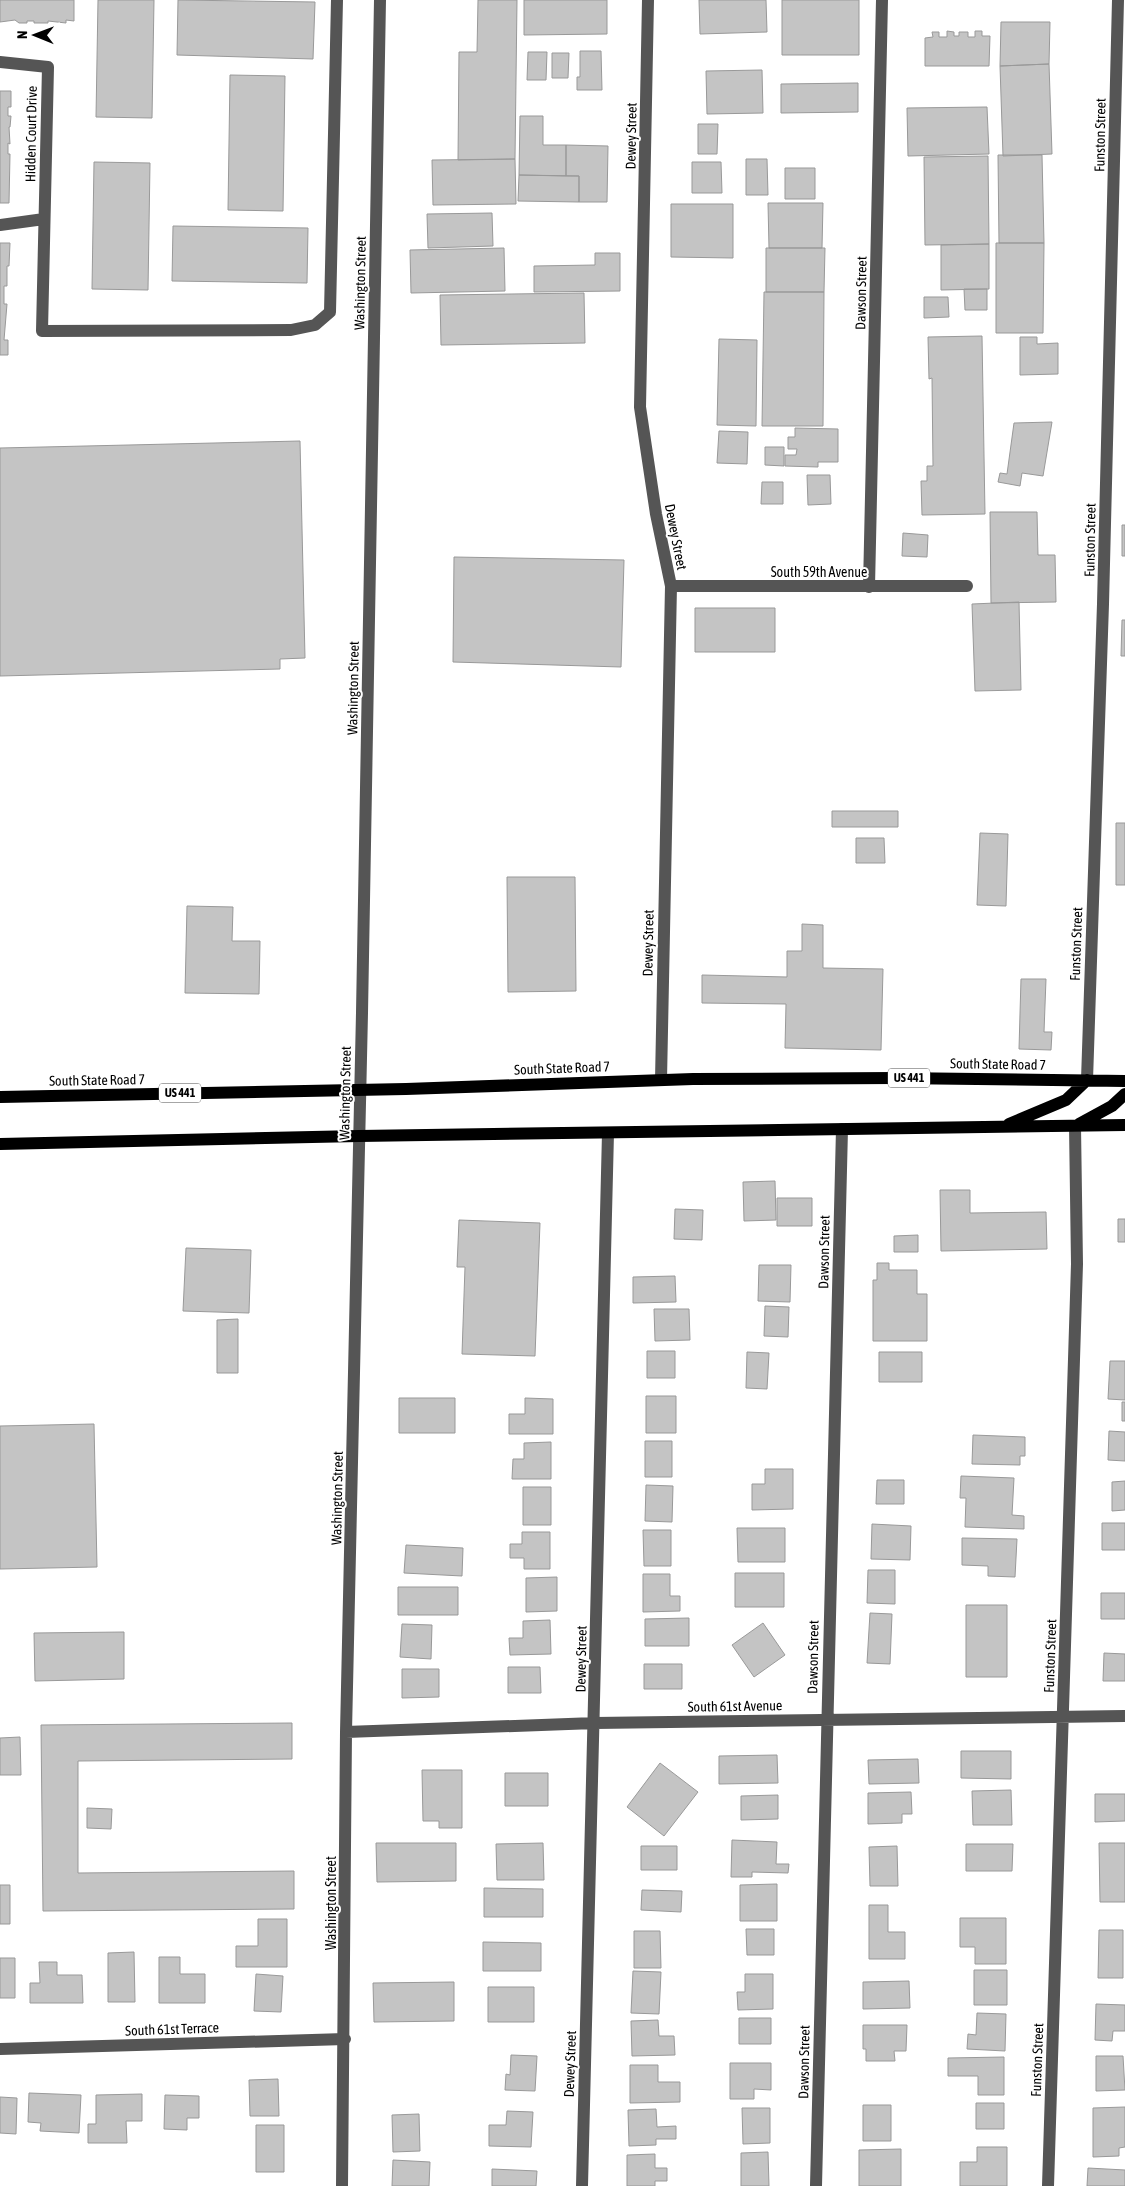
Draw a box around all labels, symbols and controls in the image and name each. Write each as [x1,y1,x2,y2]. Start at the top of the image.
north arrow [10,10,60,60]
text: N [14,31,30,39]
street label: Hidden Court Drive [22,86,40,182]
street label: Funston Street [1091,98,1109,172]
street label: Dewey Street [622,102,640,170]
street label: Washington Street [351,236,369,330]
street label: Dawson Street [852,256,870,330]
street label: Dewey Street [662,503,690,571]
street label: Funston Street [1081,503,1099,577]
street label: South 59th Avenue [771,564,867,580]
street label: Washington Street [344,641,362,735]
street label: Funston Street [1067,907,1085,981]
street label: Dewey Street [639,909,657,977]
street label: Washington Street [336,1046,354,1140]
street label: South State Road 7 [950,1055,1046,1073]
street label: South State Road 7 [514,1058,610,1078]
road number: US 441 [888,1068,930,1088]
street label: South State Road 7 [49,1071,145,1089]
road number: US 441 [159,1084,201,1102]
street label: Dawson Street [815,1215,833,1289]
street label: Washington Street [328,1451,346,1545]
street label: Funston Street [1041,1619,1059,1693]
street label: Dawson Street [804,1620,822,1694]
street label: Dewey Street [572,1625,590,1693]
street label: South 61st Avenue [687,1697,783,1715]
street label: Washington Street [323,1856,339,1950]
street label: South 61st Terrace [125,2019,219,2039]
street label: Funston Street [1028,2023,1046,2097]
street label: Dawson Street [795,2025,813,2099]
street label: Dewey Street [561,2030,579,2098]

